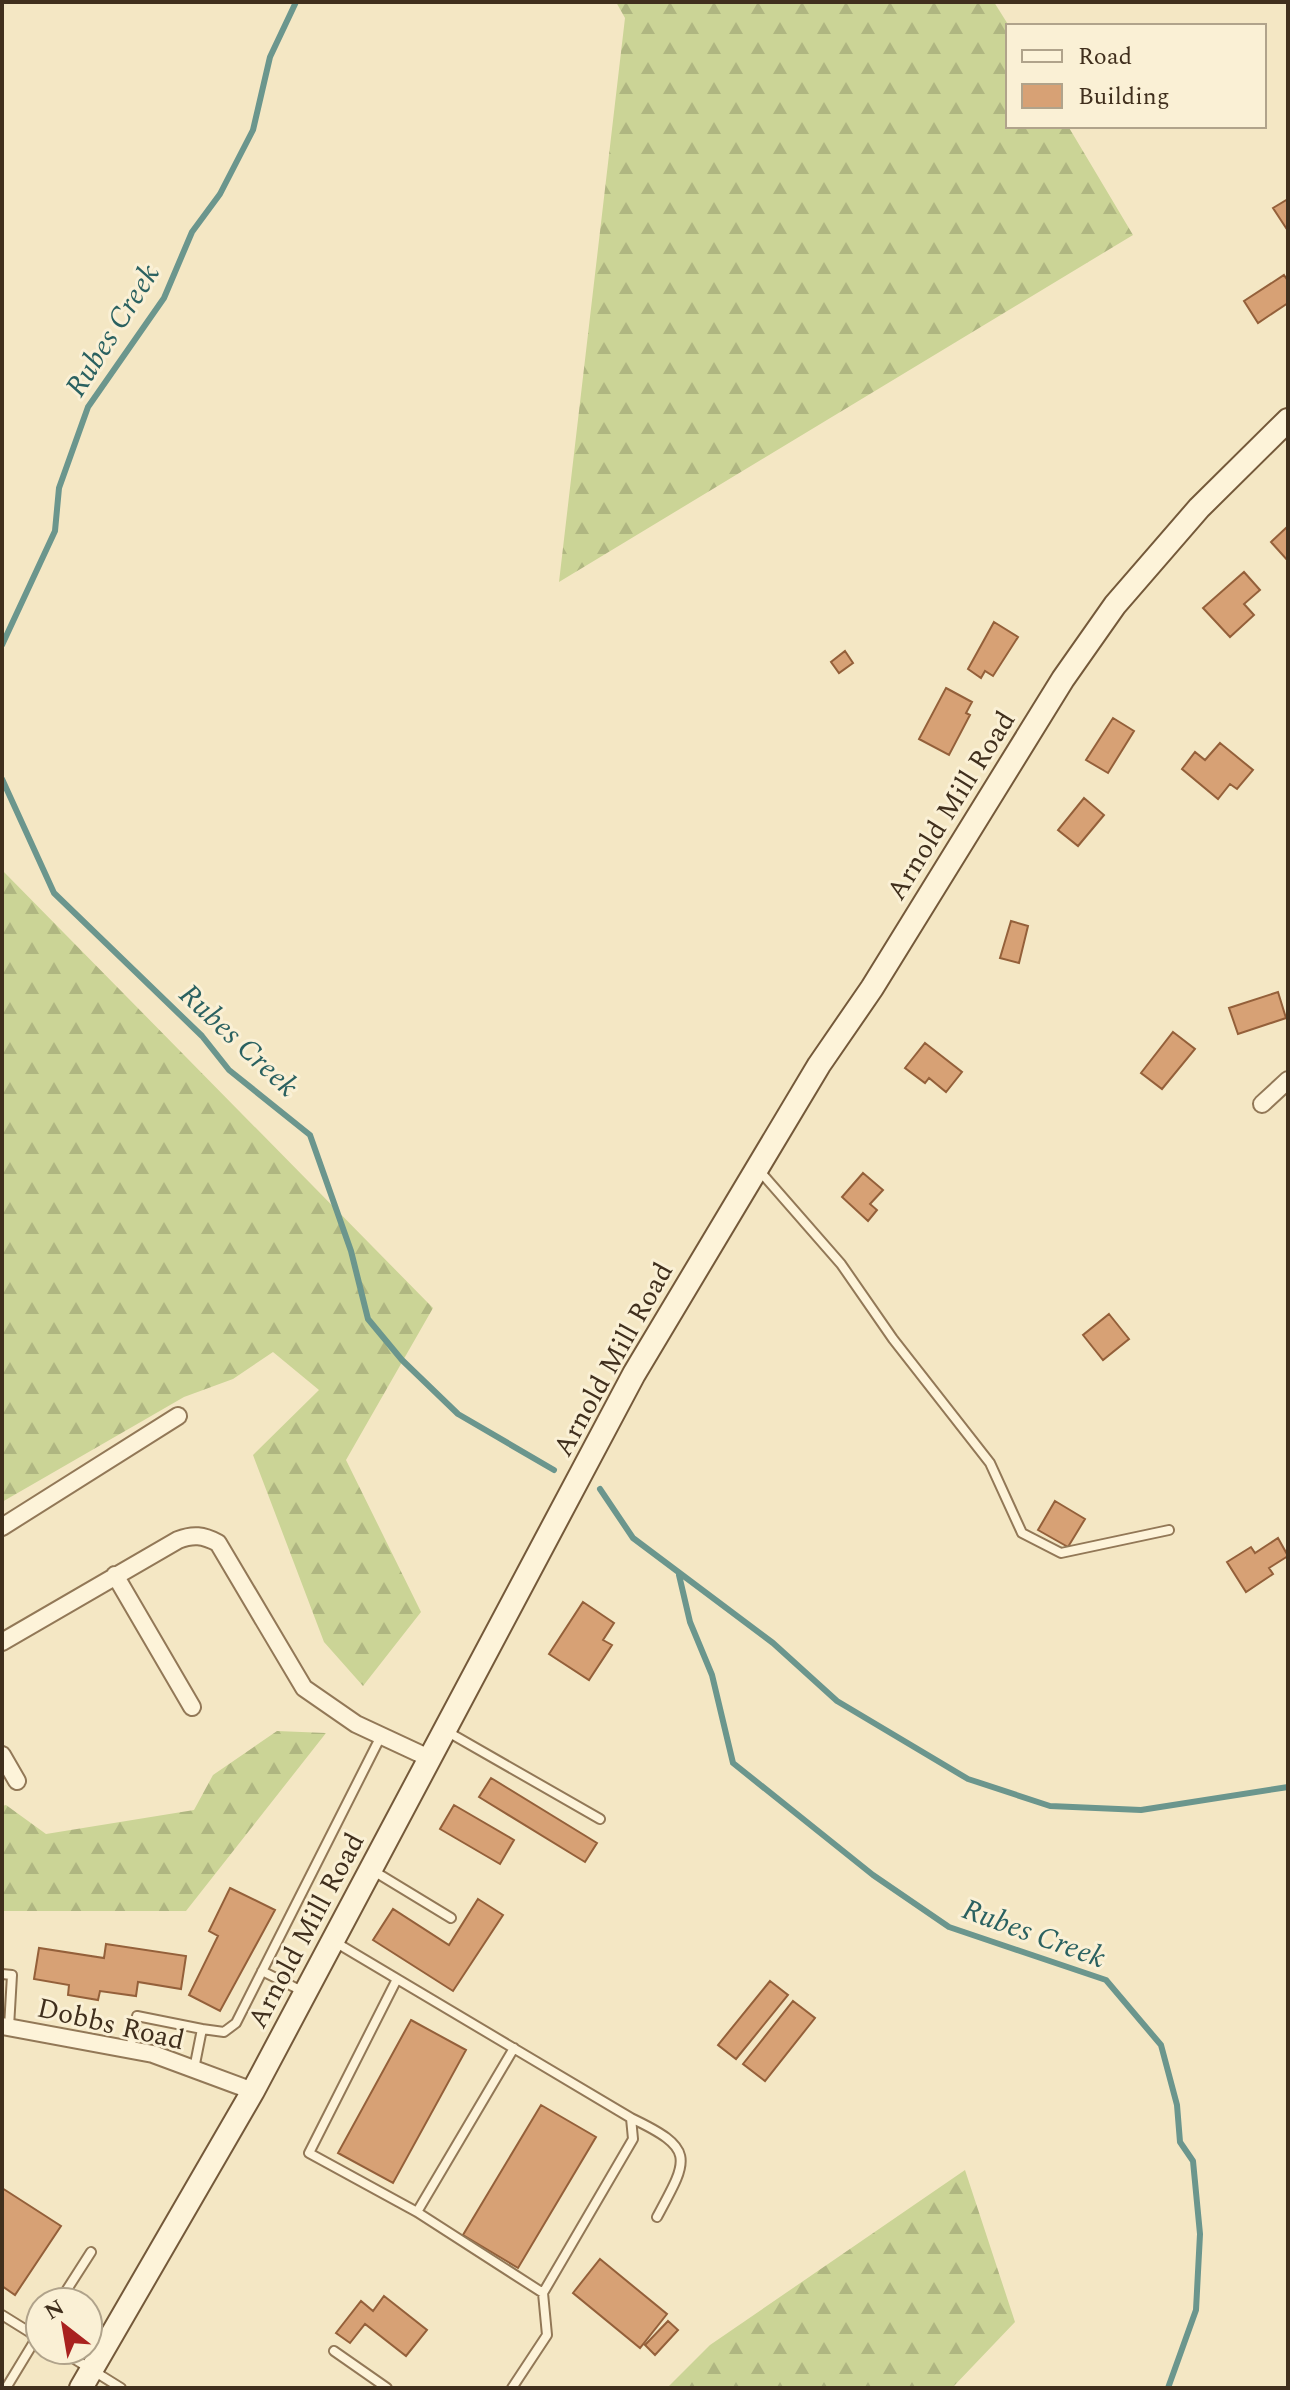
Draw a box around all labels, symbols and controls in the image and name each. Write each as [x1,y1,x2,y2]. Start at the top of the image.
legend [1006,24,1266,128]
text: Road [1078,39,1132,75]
text: Building [1078,79,1170,115]
water label: Rubes Creek [54,255,172,406]
street label: Arnold Mill Road [876,703,1027,909]
water label: Rubes Creek [168,973,309,1109]
street label: Arnold Mill Road [542,1255,685,1465]
street label: Arnold Mill Road [236,1825,376,2036]
water label: Rubes Creek [955,1887,1112,1981]
street label: Dobbs Road [33,1987,189,2062]
north arrow [24,2286,104,2366]
text: N [38,2291,71,2329]

